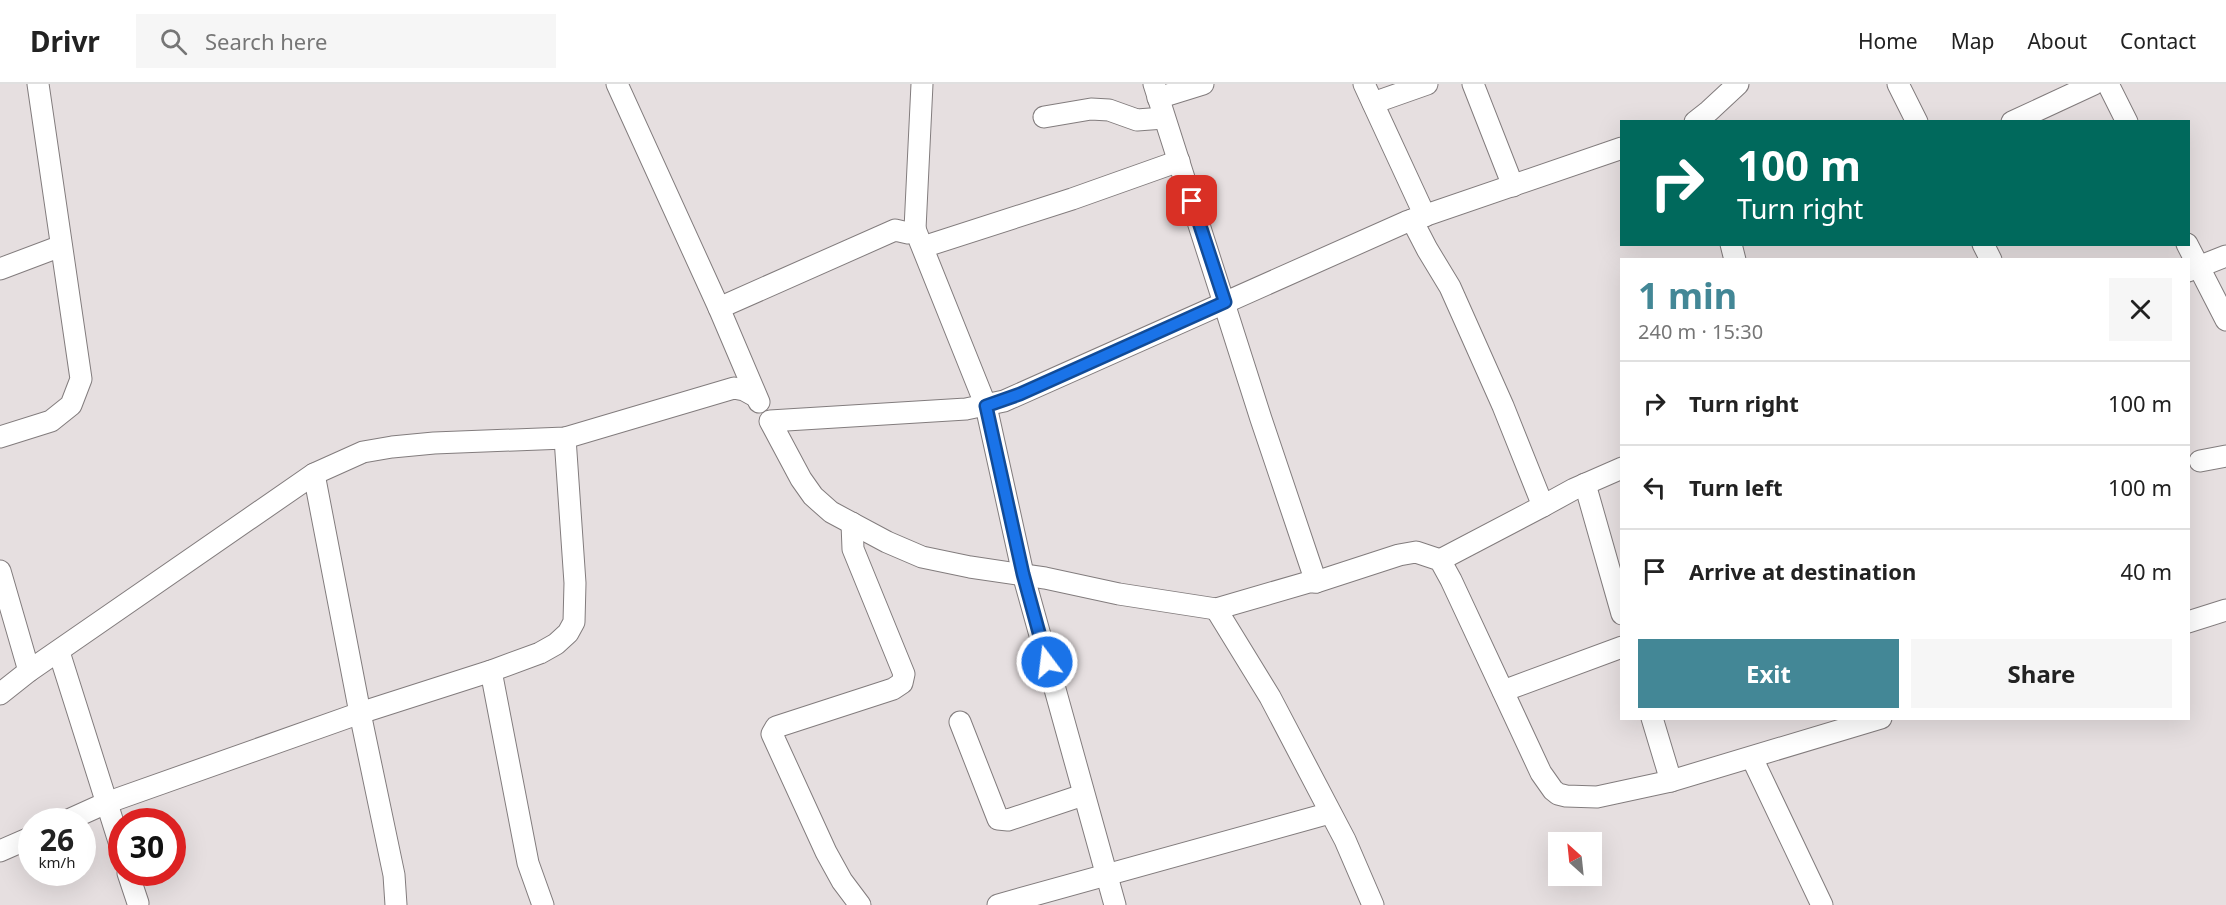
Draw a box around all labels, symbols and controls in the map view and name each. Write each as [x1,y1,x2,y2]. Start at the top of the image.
search box [136,14,556,68]
text: Drivr [30,22,100,60]
icon: search [157,25,190,58]
text: Search here [205,26,327,56]
text: Home [1858,27,1918,55]
text: Map [1951,27,1994,55]
text: About [2027,27,2087,55]
text: Contact [2120,27,2196,55]
text: 100 m [1737,136,1861,193]
icon: right [1638,144,1716,222]
pin [1166,175,1217,226]
icon: arrive [1175,184,1208,217]
text: Turn right [1737,190,1863,227]
text: 1 min [1638,271,1737,320]
button: close [2109,278,2172,341]
text: 240 m · 15:30 [1638,318,1763,345]
icon: right [1638,387,1671,420]
text: Turn right [1689,388,1799,418]
text: 100 m [2108,388,2172,418]
icon: left [1638,471,1671,504]
text: Turn left [1689,472,1783,502]
text: 100 m [2108,472,2172,502]
icon: arrive [1638,555,1671,588]
text: Arrive at destination [1689,556,1916,586]
text: 40 m [2121,556,2172,586]
position arrow [1015,630,1079,694]
button: Exit [1638,639,1899,708]
button: Share [1911,639,2172,708]
speed limit sign: 30 [108,808,186,886]
text: 26 [40,819,74,860]
north arrow [1548,832,1602,886]
map controls [1548,832,1602,886]
text: km/h [39,852,75,872]

